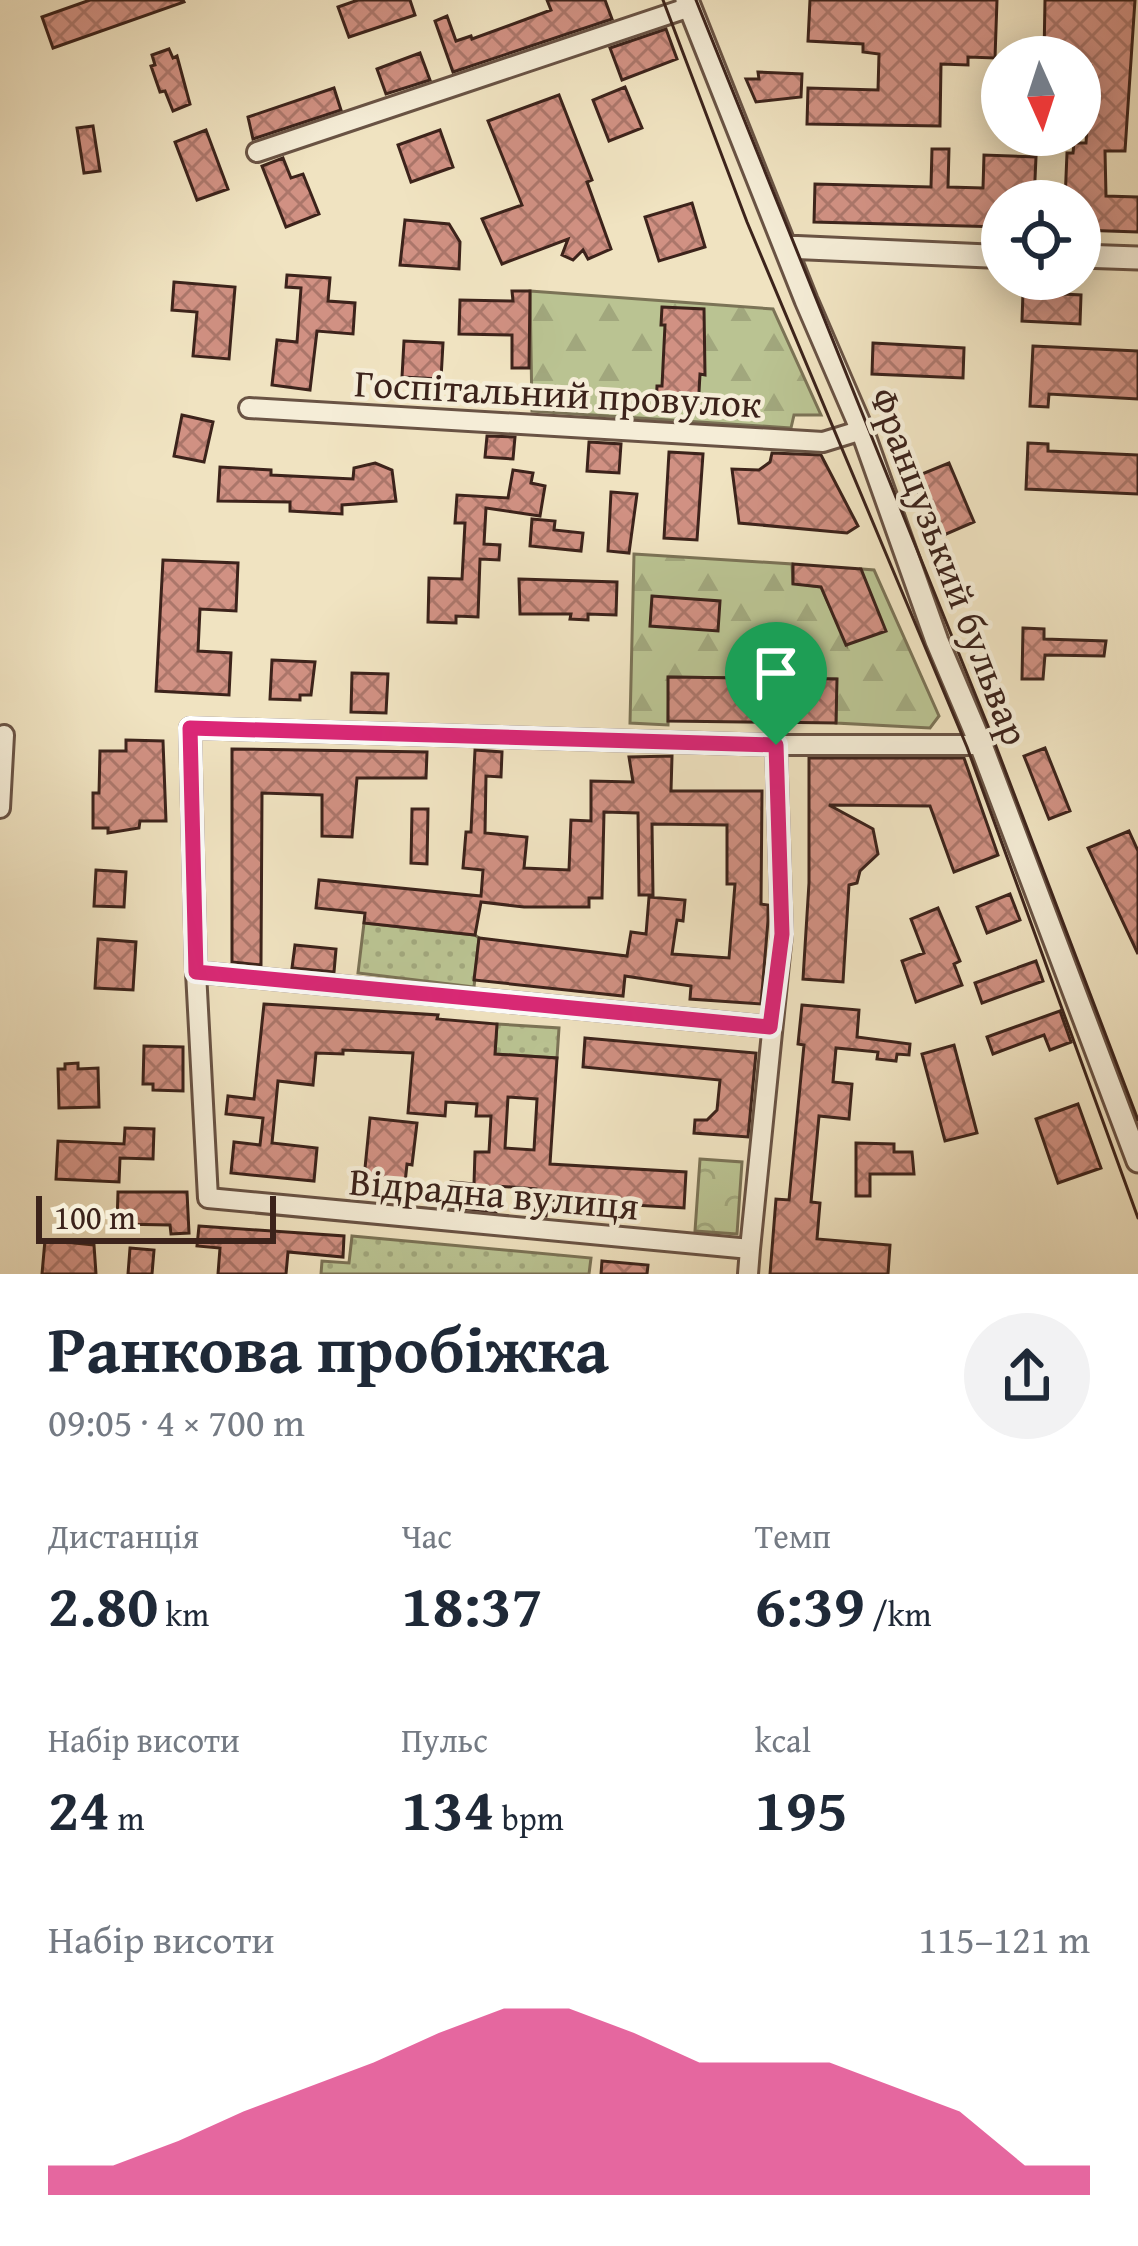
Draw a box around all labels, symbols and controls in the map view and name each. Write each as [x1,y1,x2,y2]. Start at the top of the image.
north arrow [981,36,1101,156]
map controls [981,36,1101,300]
button: locate [981,180,1101,300]
street label: Госпітальний провулок [353,353,764,432]
street label: Французький бульвар [856,379,1045,753]
pin [725,622,827,745]
icon: arrive [743,640,809,706]
street label: Відрадна вулиця [347,1151,641,1234]
scale bar [36,1190,276,1243]
text: 100 m [54,1193,136,1241]
text: Ранкова пробіжка [48,1299,609,1396]
button: share [964,1313,1090,1439]
text: 09:05 · 4 × 700 m [48,1393,305,1450]
text: Дистанція [48,1512,199,1560]
text: Час [401,1512,452,1560]
text: Темп [755,1512,831,1560]
text: 2.80 [48,1560,158,1648]
text: 18:37 [401,1560,543,1648]
text: 6:39 [755,1560,865,1648]
text: km [158,1590,209,1638]
text: /km [865,1590,931,1638]
text: Набір висоти [48,1716,240,1764]
text: Пульс [401,1716,488,1764]
text: kcal [755,1716,811,1764]
text: 24 [48,1764,110,1852]
text: 134 [401,1764,495,1852]
text: 195 [755,1764,848,1852]
text: m [110,1794,144,1842]
text: bpm [495,1794,564,1842]
text: Набір висоти [48,1910,274,1967]
text: 115–121 m [918,1910,1090,1967]

